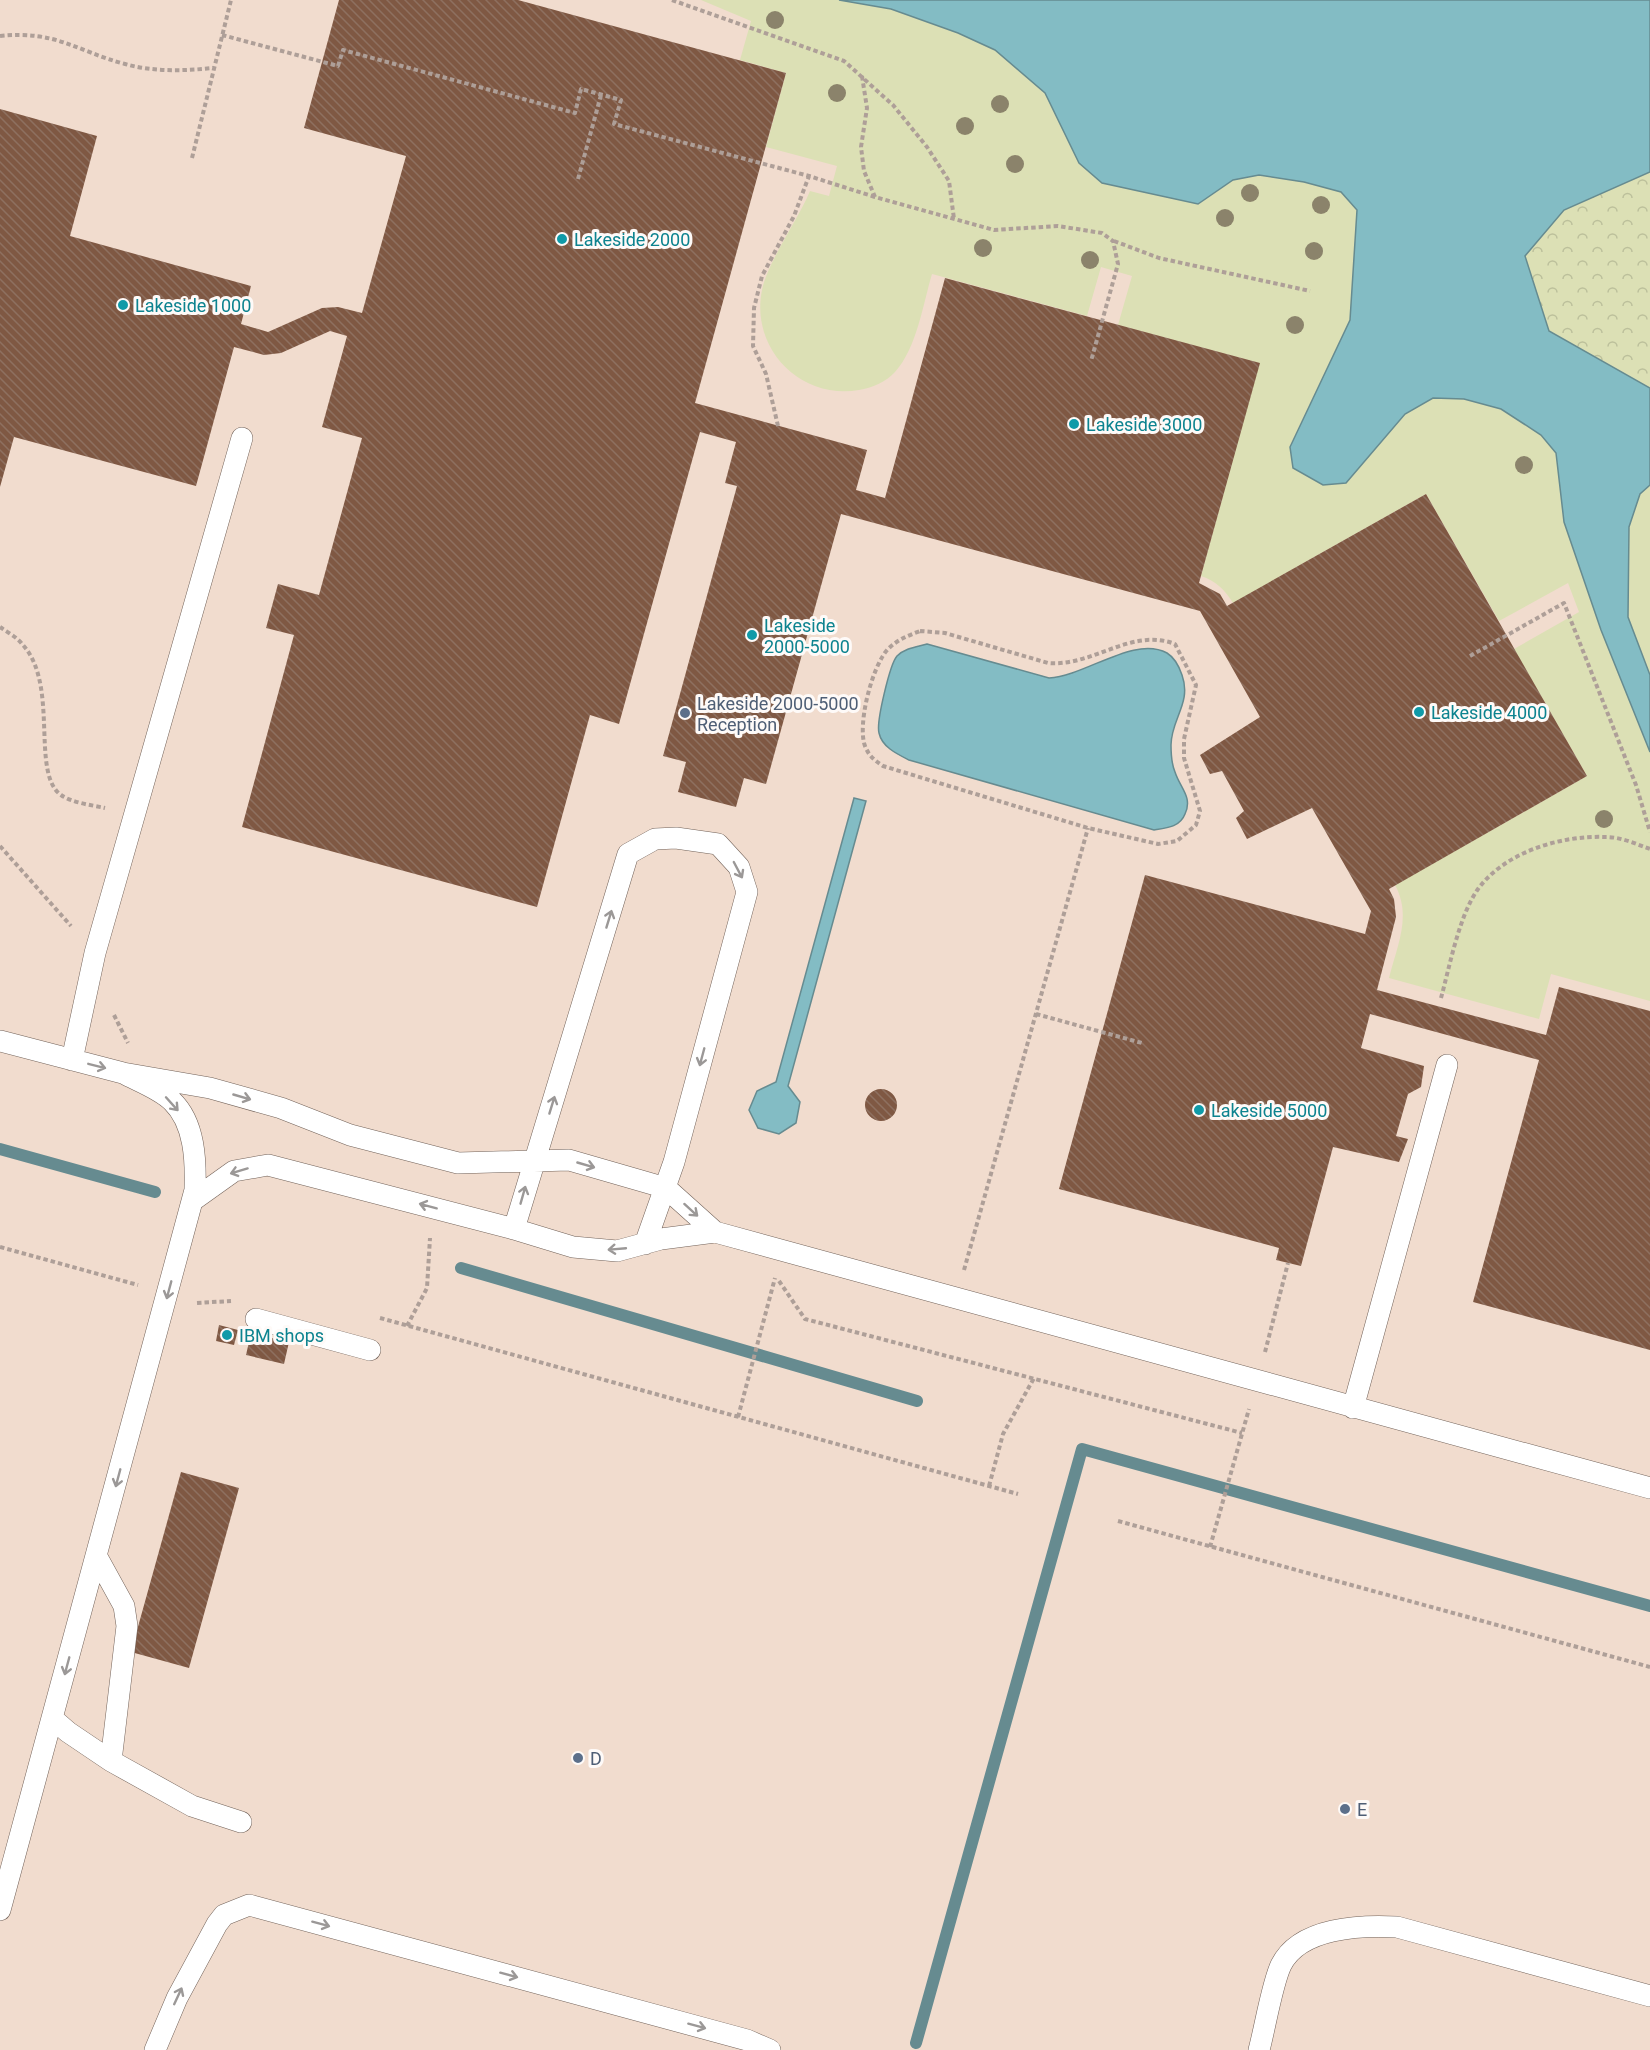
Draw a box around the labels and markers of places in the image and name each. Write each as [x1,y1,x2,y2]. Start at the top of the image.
place label: Lakeside 2000 [574,229,690,250]
marker: Lakeside 2000 [555,232,569,246]
place label: Lakeside 1000 [135,295,251,316]
marker: Lakeside 1000 [116,298,130,312]
place label: Lakeside 3000 [1086,414,1202,435]
marker: Lakeside 3000 [1067,417,1081,431]
place label: Lakeside 2000-5000 [764,615,850,657]
marker: Lakeside 2000-5000 [745,628,759,642]
place label: Lakeside 2000-5000 Reception [697,693,859,735]
place label: Lakeside 4000 [1431,702,1547,723]
marker: Lakeside 4000 [1412,705,1426,719]
marker: Lakeside 2000-5000 Reception [678,706,692,720]
place label: Lakeside 5000 [1211,1100,1327,1121]
marker: Lakeside 5000 [1192,1103,1206,1117]
place label: IBM shops [239,1325,324,1346]
marker: IBM shops [220,1328,234,1342]
place label: D [590,1748,602,1769]
marker: D [571,1751,585,1765]
place label: E [1357,1799,1367,1820]
marker: E [1338,1802,1352,1816]

